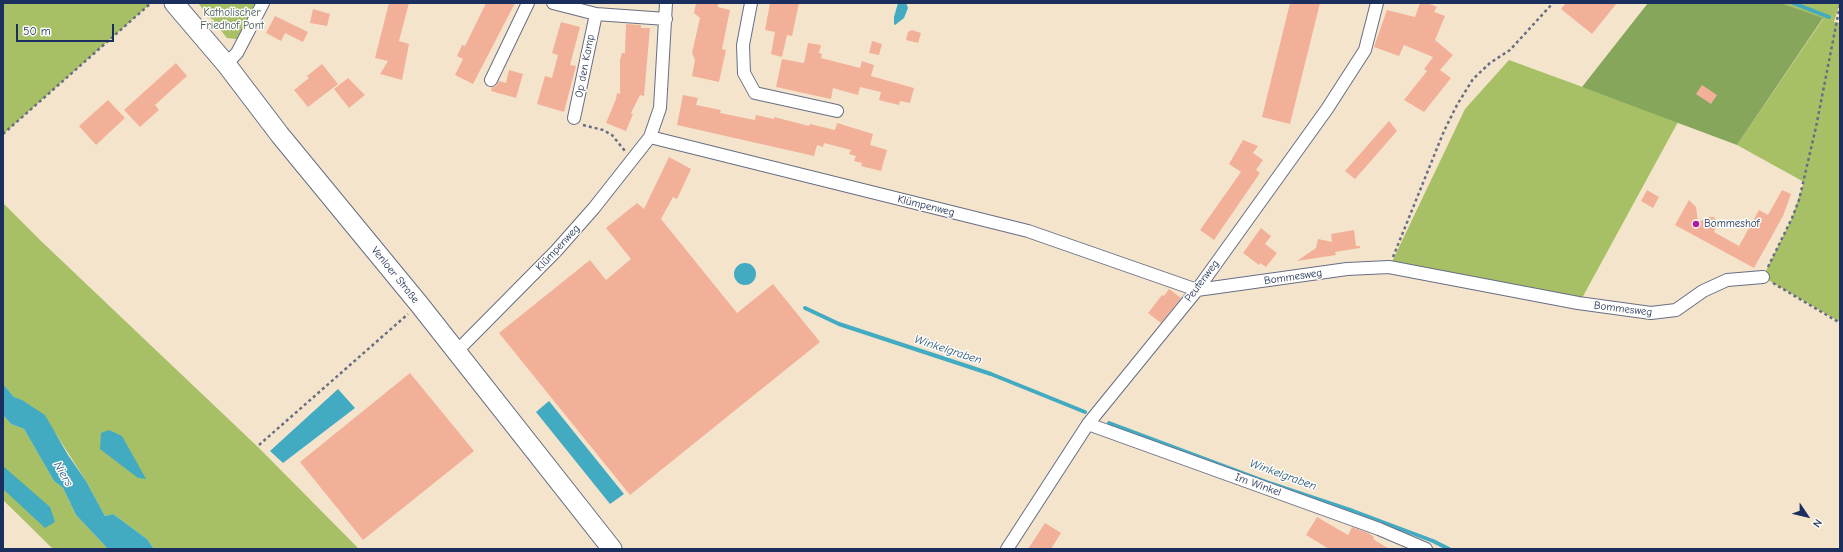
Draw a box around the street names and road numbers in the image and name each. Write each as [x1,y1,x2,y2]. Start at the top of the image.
street label: Op den Kamp [572,33,598,99]
street label: Klümpenweg [896,193,956,219]
street label: Klümpenweg [533,222,583,274]
street label: Venloer Straße [368,244,422,306]
street label: Peutenweg [1182,257,1222,305]
street label: Bommesweg [1263,266,1323,288]
street label: Bommesweg [1593,299,1653,319]
street label: Im Winkel [1233,471,1283,499]

